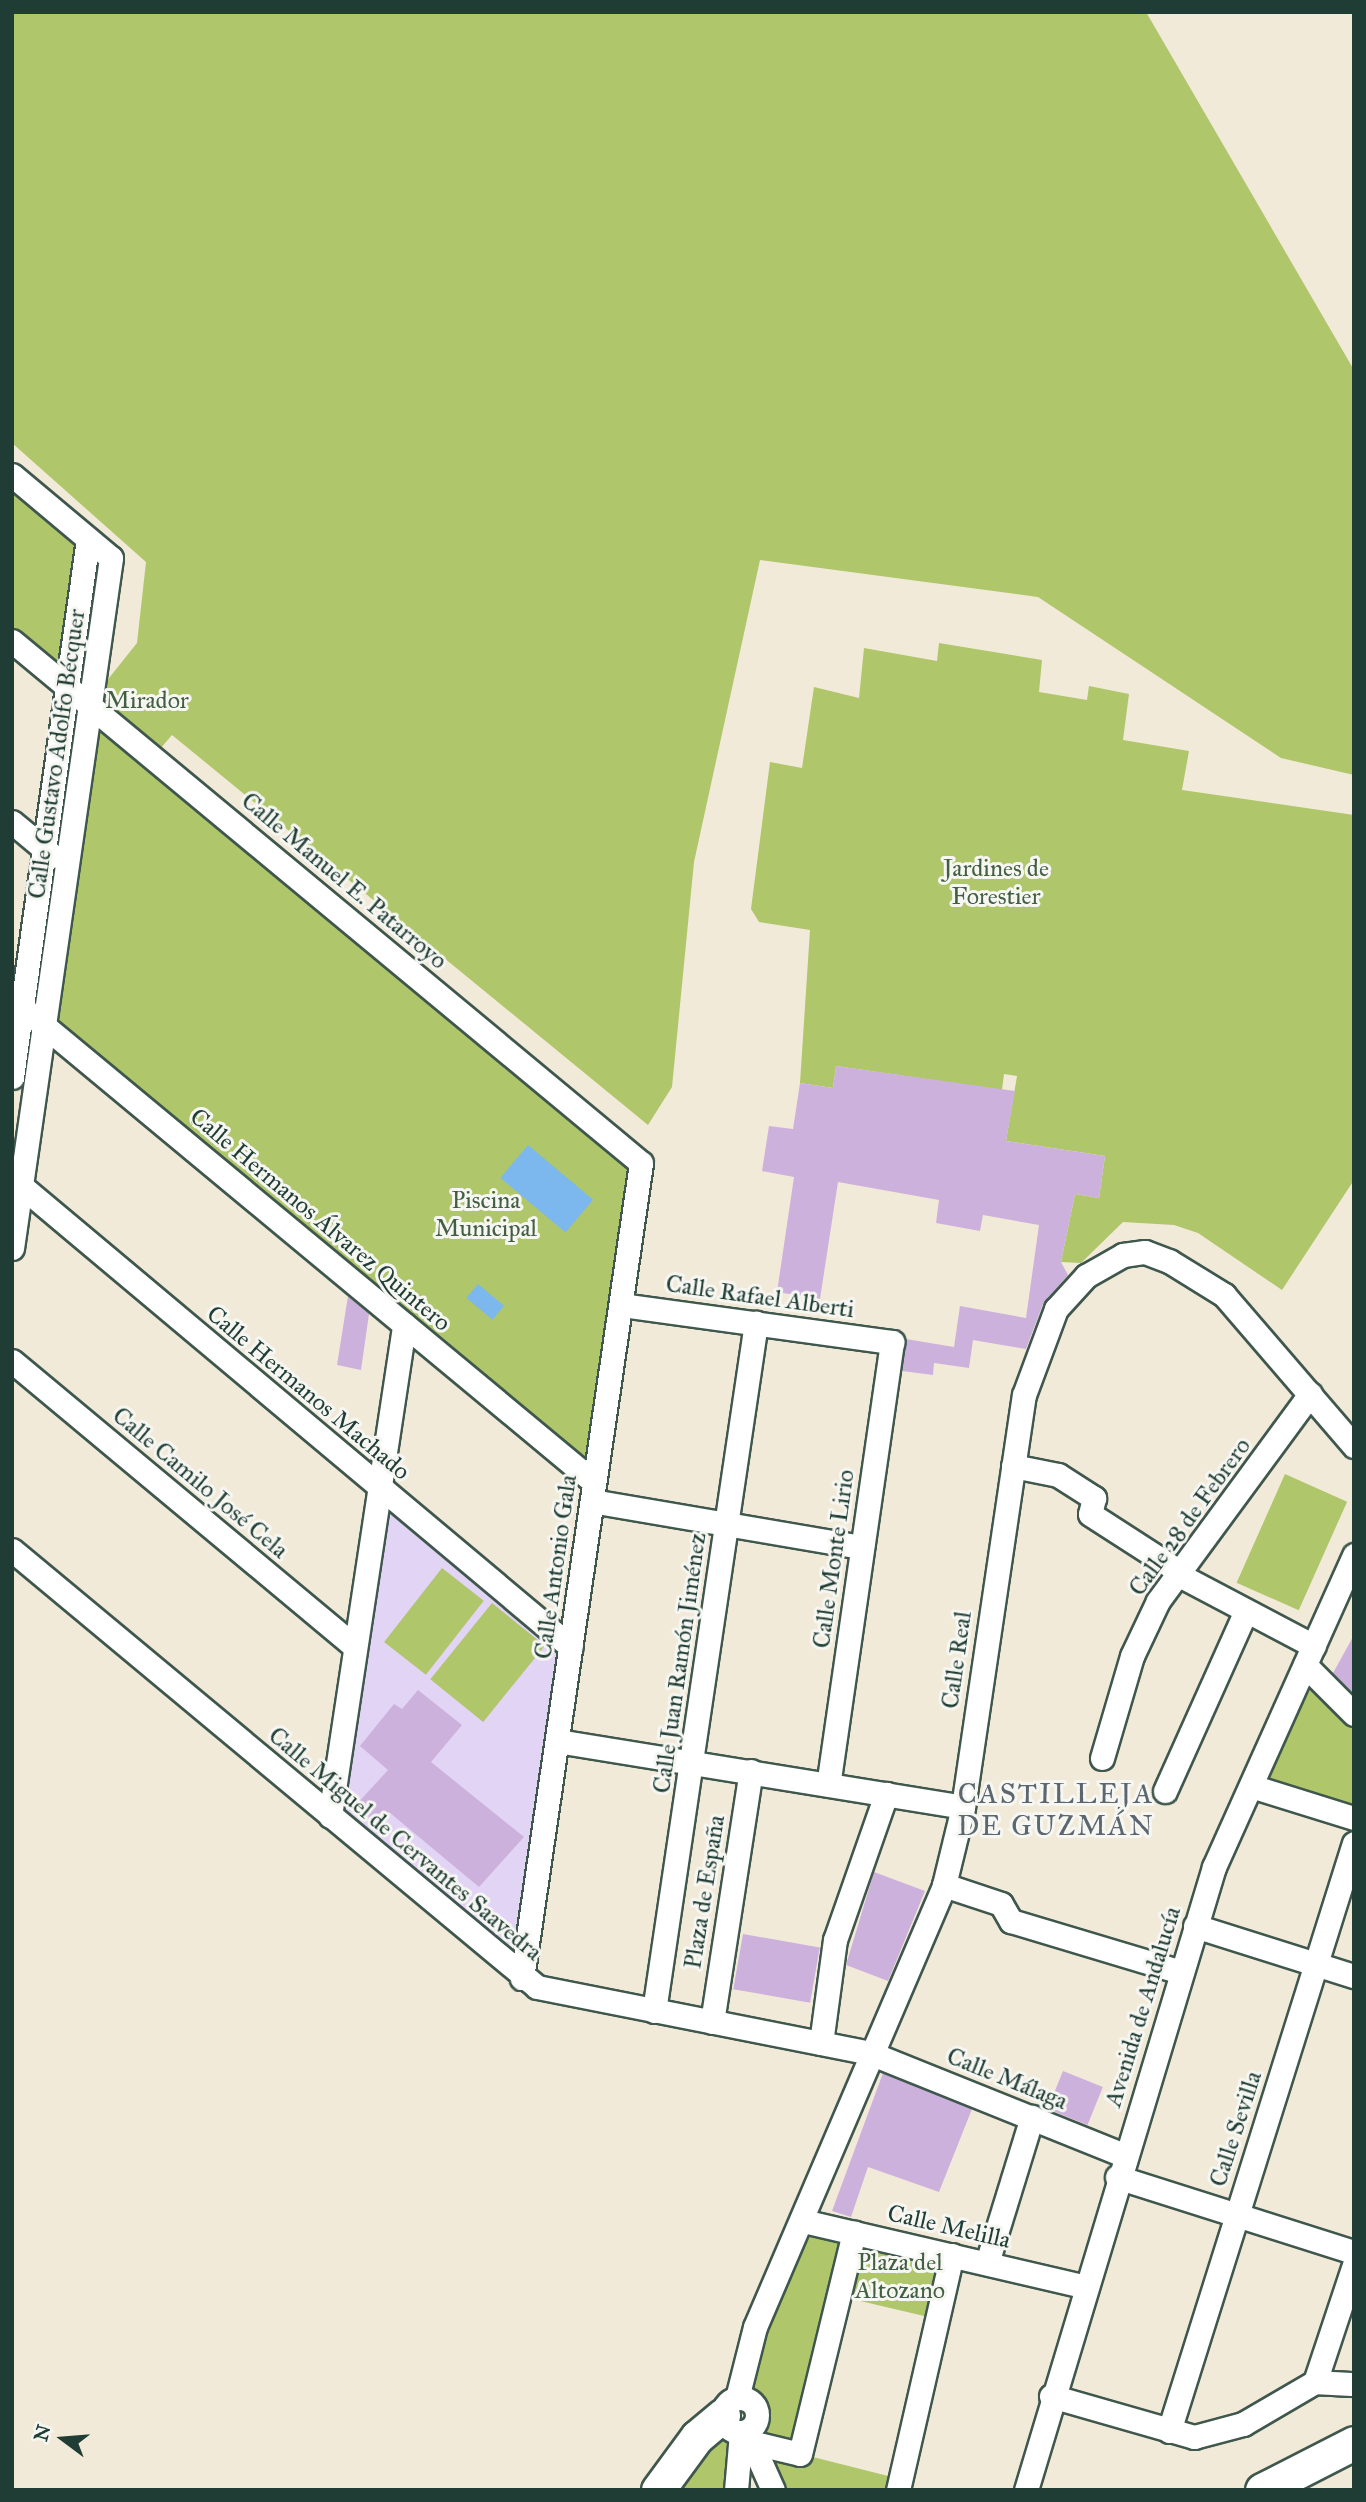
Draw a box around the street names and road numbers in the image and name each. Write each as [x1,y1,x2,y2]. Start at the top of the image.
street label: Calle Gustavo Adolfo Bécquer [22,607,92,901]
street label: Calle Manuel E. Patarroyo [235,787,453,975]
street label: Calle Hermanos Álvarez Quintero [184,1102,456,1338]
street label: Calle Rafael Alberti [664,1270,856,1324]
street label: Calle Hermanos Machado [201,1300,415,1486]
street label: Calle Camilo José Cela [106,1401,294,1565]
street label: Calle 28 de Febrero [1123,1432,1257,1602]
street label: Calle Monte Lirio [807,1468,861,1650]
street label: Calle Antonio Gala [529,1473,583,1661]
street label: Calle Juan Ramón Jiménez [647,1531,713,1795]
street label: Calle Real [936,1610,978,1710]
street label: Calle Miguel de Cervantes Saavedra [263,1721,547,1967]
street label: Plaza de España [679,1813,731,1971]
street label: Avenida de Andalucía [1099,1903,1187,2111]
street label: Calle Málaga [943,2042,1071,2116]
street label: Calle Sevilla [1204,2068,1268,2190]
street label: Calle Melilla [885,2199,1013,2255]

